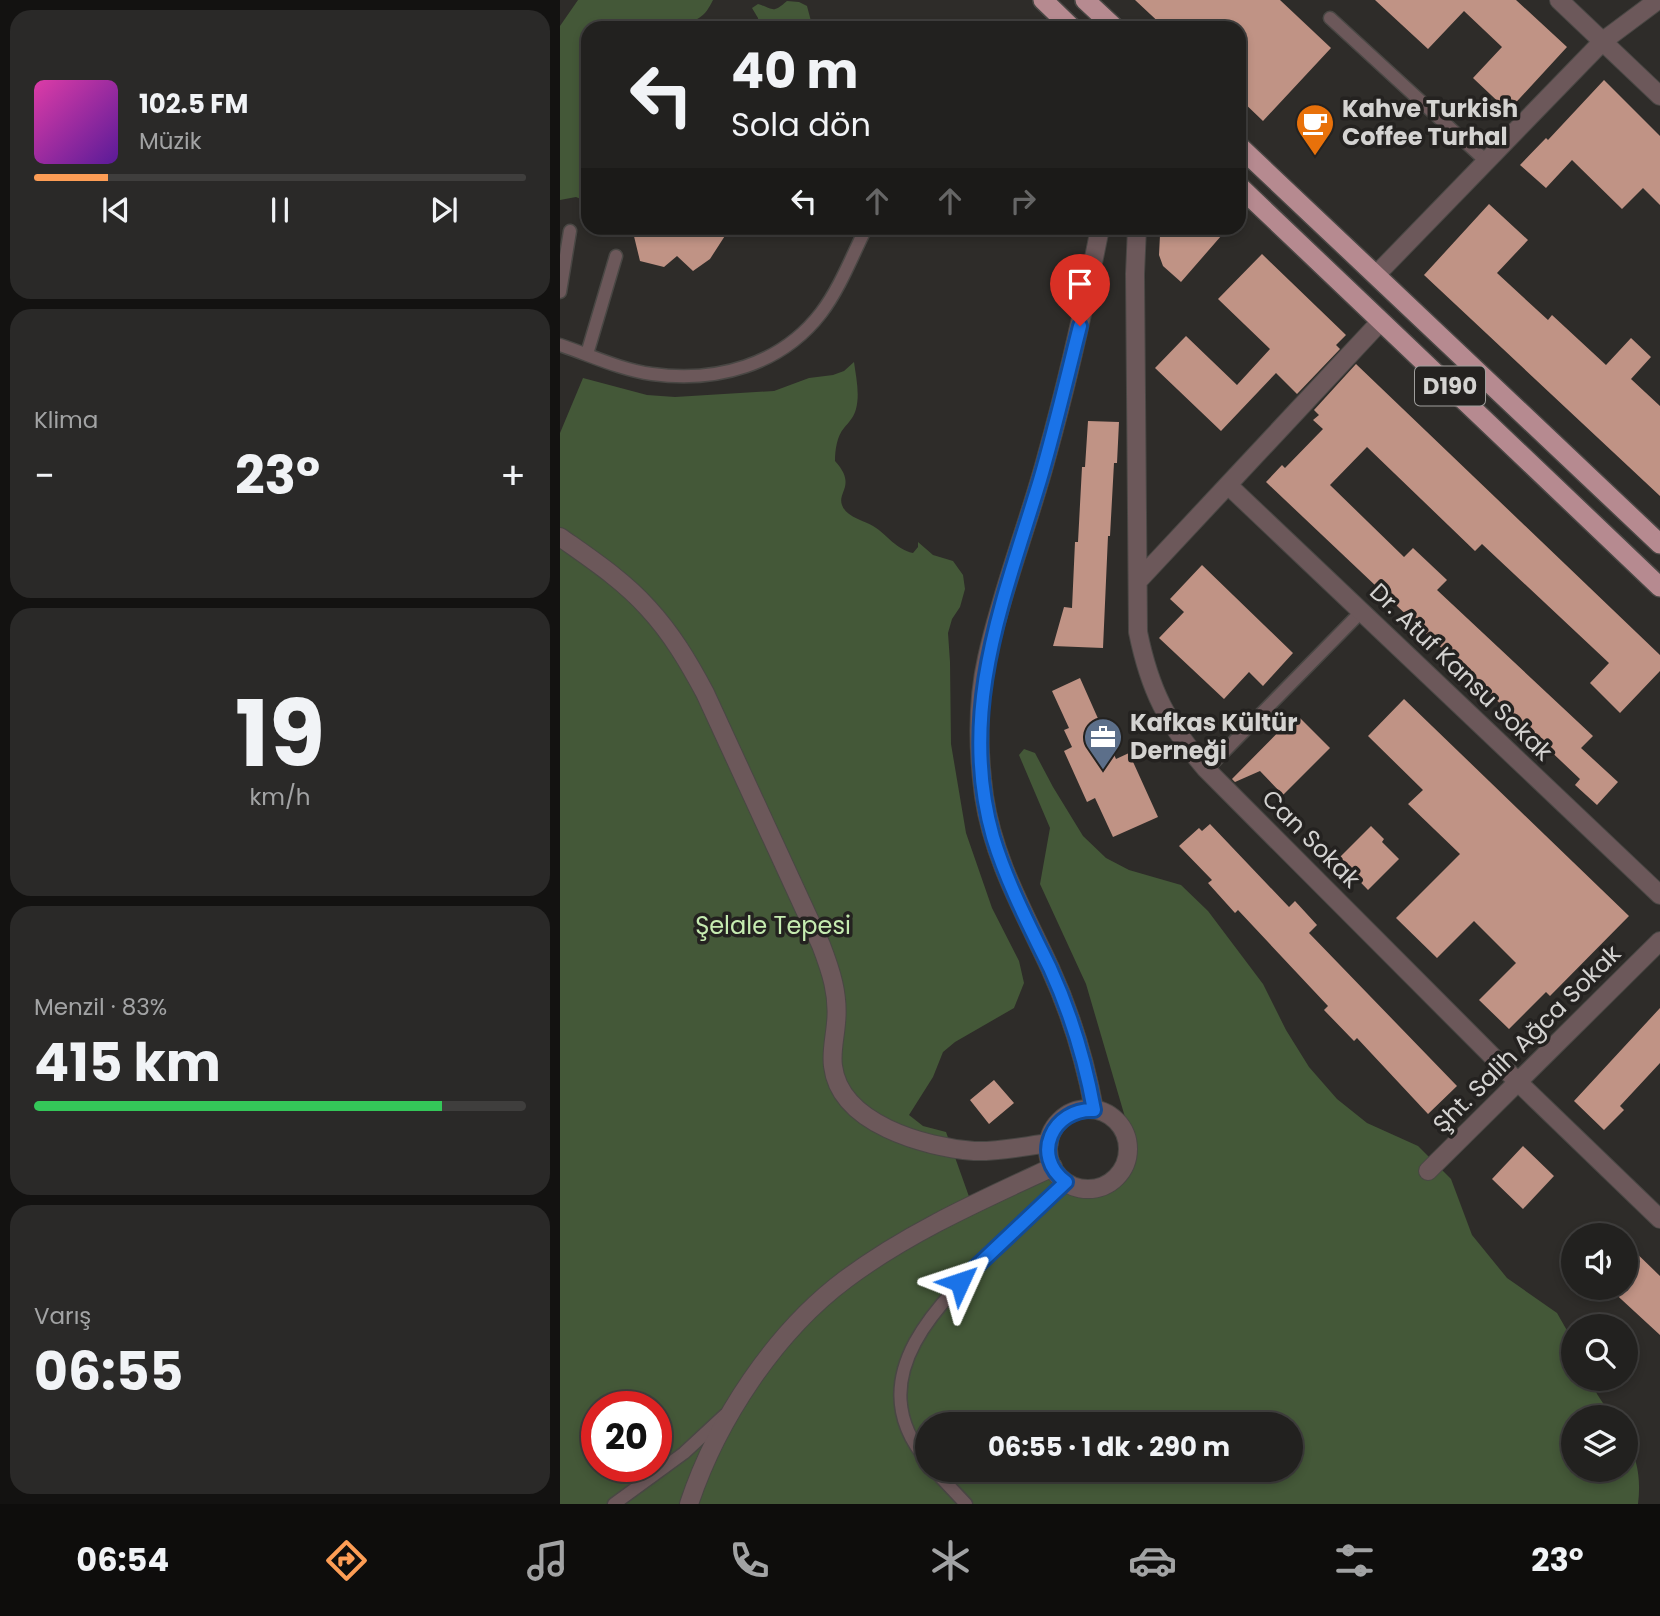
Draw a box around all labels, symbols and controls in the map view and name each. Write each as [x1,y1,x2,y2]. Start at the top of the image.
text: 40 m [731,37,858,105]
icon: left [616,49,707,140]
text: 102.5 FM [139,86,248,122]
place label: Kahve Turkish Coffee Turhal [1342,92,1518,153]
text: Sola dön [731,102,871,147]
cafe icon: Kahve Turkish Coffee Turhal [1294,102,1336,157]
text: Müzik [139,125,202,157]
icon: left [785,182,823,220]
icon: ahead [858,182,896,220]
icon: ahead [931,182,969,220]
icon: right [1004,182,1042,220]
icon: previous [97,191,135,229]
icon: pause [261,191,299,229]
icon: next [425,191,463,229]
pin [1050,254,1110,326]
icon: arrive [1061,265,1099,303]
road number: D190 [1415,366,1485,406]
text: Klima [34,404,98,436]
text: 23° [235,439,320,512]
text: − [34,449,55,502]
text: + [500,449,526,502]
street label: Dr. Atuf Kansu Sokak [1363,576,1561,768]
text: 19 [235,670,325,798]
place label: Kafkas Kültür Derneği [1130,706,1297,767]
office icon: Kafkas Kültür Derneği [1082,716,1124,771]
text: km/h [249,781,311,813]
street label: Can Sokak [1255,782,1368,896]
park label: Şelale Tepesi [695,909,851,942]
street label: Şht. Salih Ağca Sokak [1425,937,1628,1140]
text: Menzil · 83% [34,991,167,1023]
text: 415 km [34,1026,221,1099]
map controls [1561,1223,1638,1482]
button: sound [1561,1223,1638,1300]
position arrow [923,1245,997,1319]
text: Varış [34,1300,91,1332]
button: search [1561,1314,1638,1391]
text: 06:55 [34,1335,183,1408]
speed limit sign: 20 [581,1391,672,1482]
button: layers [1561,1405,1638,1482]
text: 06:55 · 1 dk · 290 m [988,1429,1230,1465]
icon: directions [322,1536,371,1585]
icon: music [523,1536,572,1585]
icon: phone [725,1536,774,1585]
icon: climate [926,1536,975,1585]
icon: car [1128,1536,1177,1585]
icon: filters [1330,1536,1379,1585]
text: 06:54 [76,1537,169,1582]
text: 23° [1531,1537,1584,1582]

